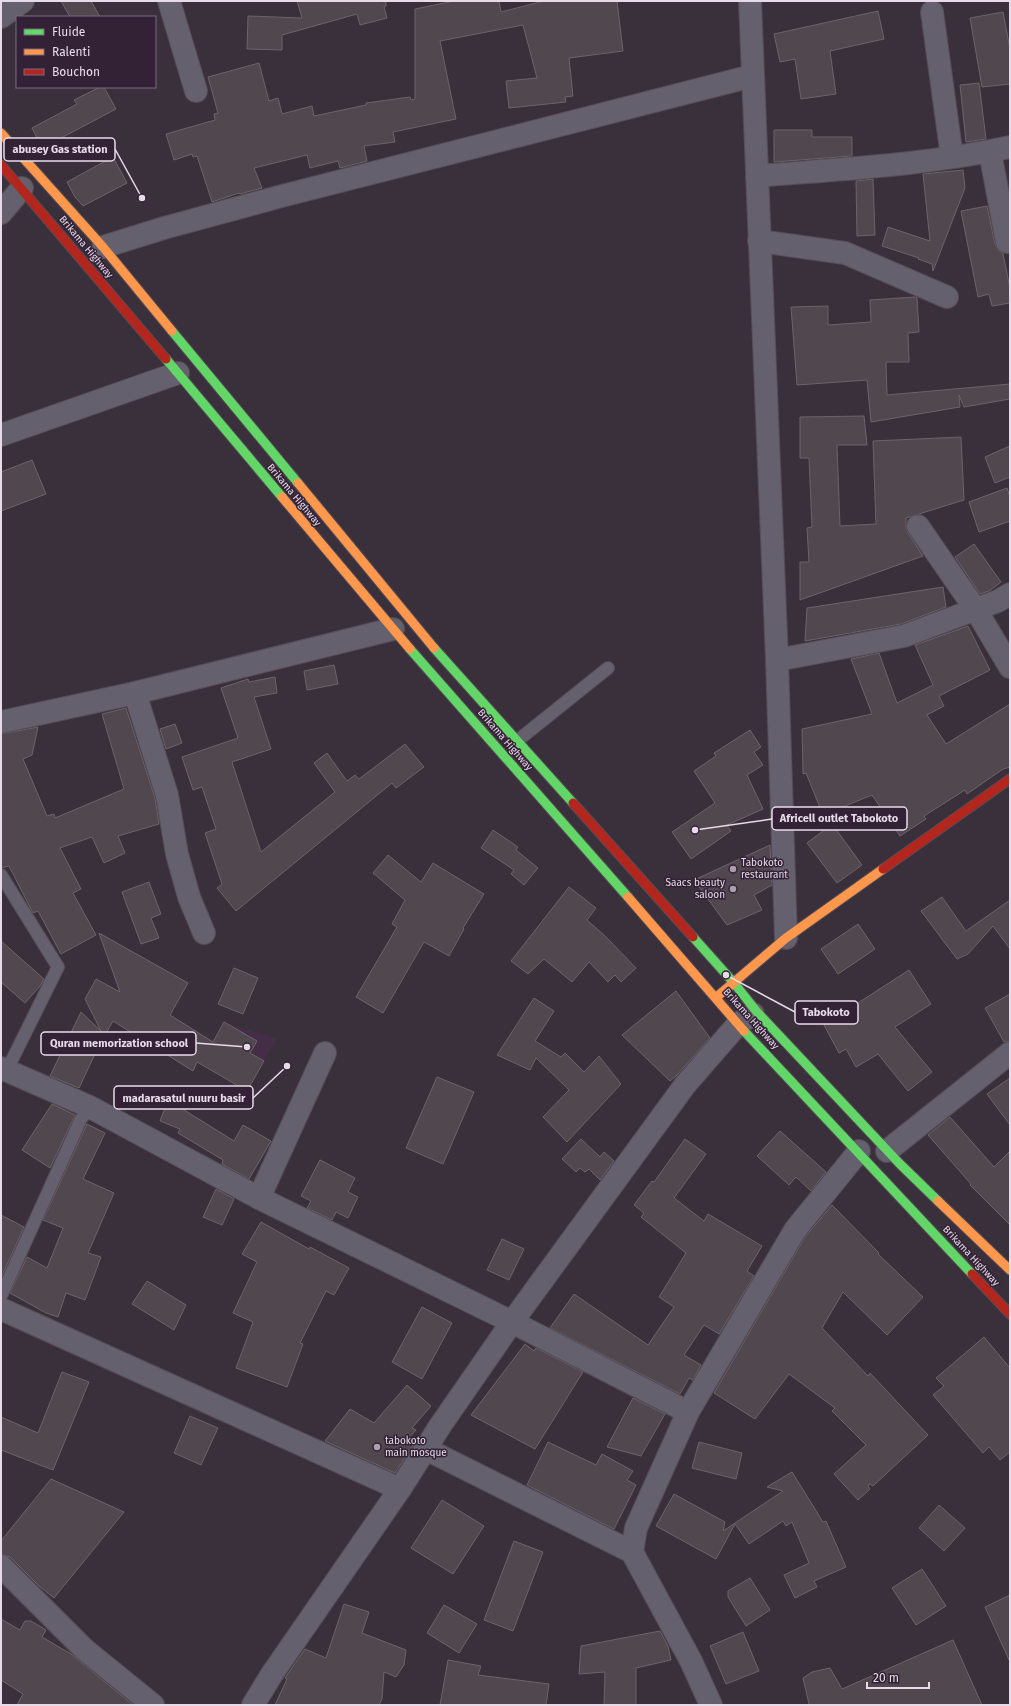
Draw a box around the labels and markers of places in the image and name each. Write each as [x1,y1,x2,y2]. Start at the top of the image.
callout: abusey Gas station [4,138,115,161]
callout: Africell outlet Tabokoto [772,807,907,830]
place label: Tabokoto restaurant [741,857,788,881]
marker: Tabokoto restaurant [728,864,738,874]
place label: Saacs beauty saloon [666,877,725,901]
marker: Saacs beauty saloon [728,884,738,894]
callout: Tabokoto [795,1001,858,1024]
callout: Quran memorization school [41,1032,196,1055]
callout: madarasatul nuuru basir [114,1086,253,1109]
place label: tabokoto main mosque [385,1435,447,1459]
marker: tabokoto main mosque [372,1442,382,1452]

